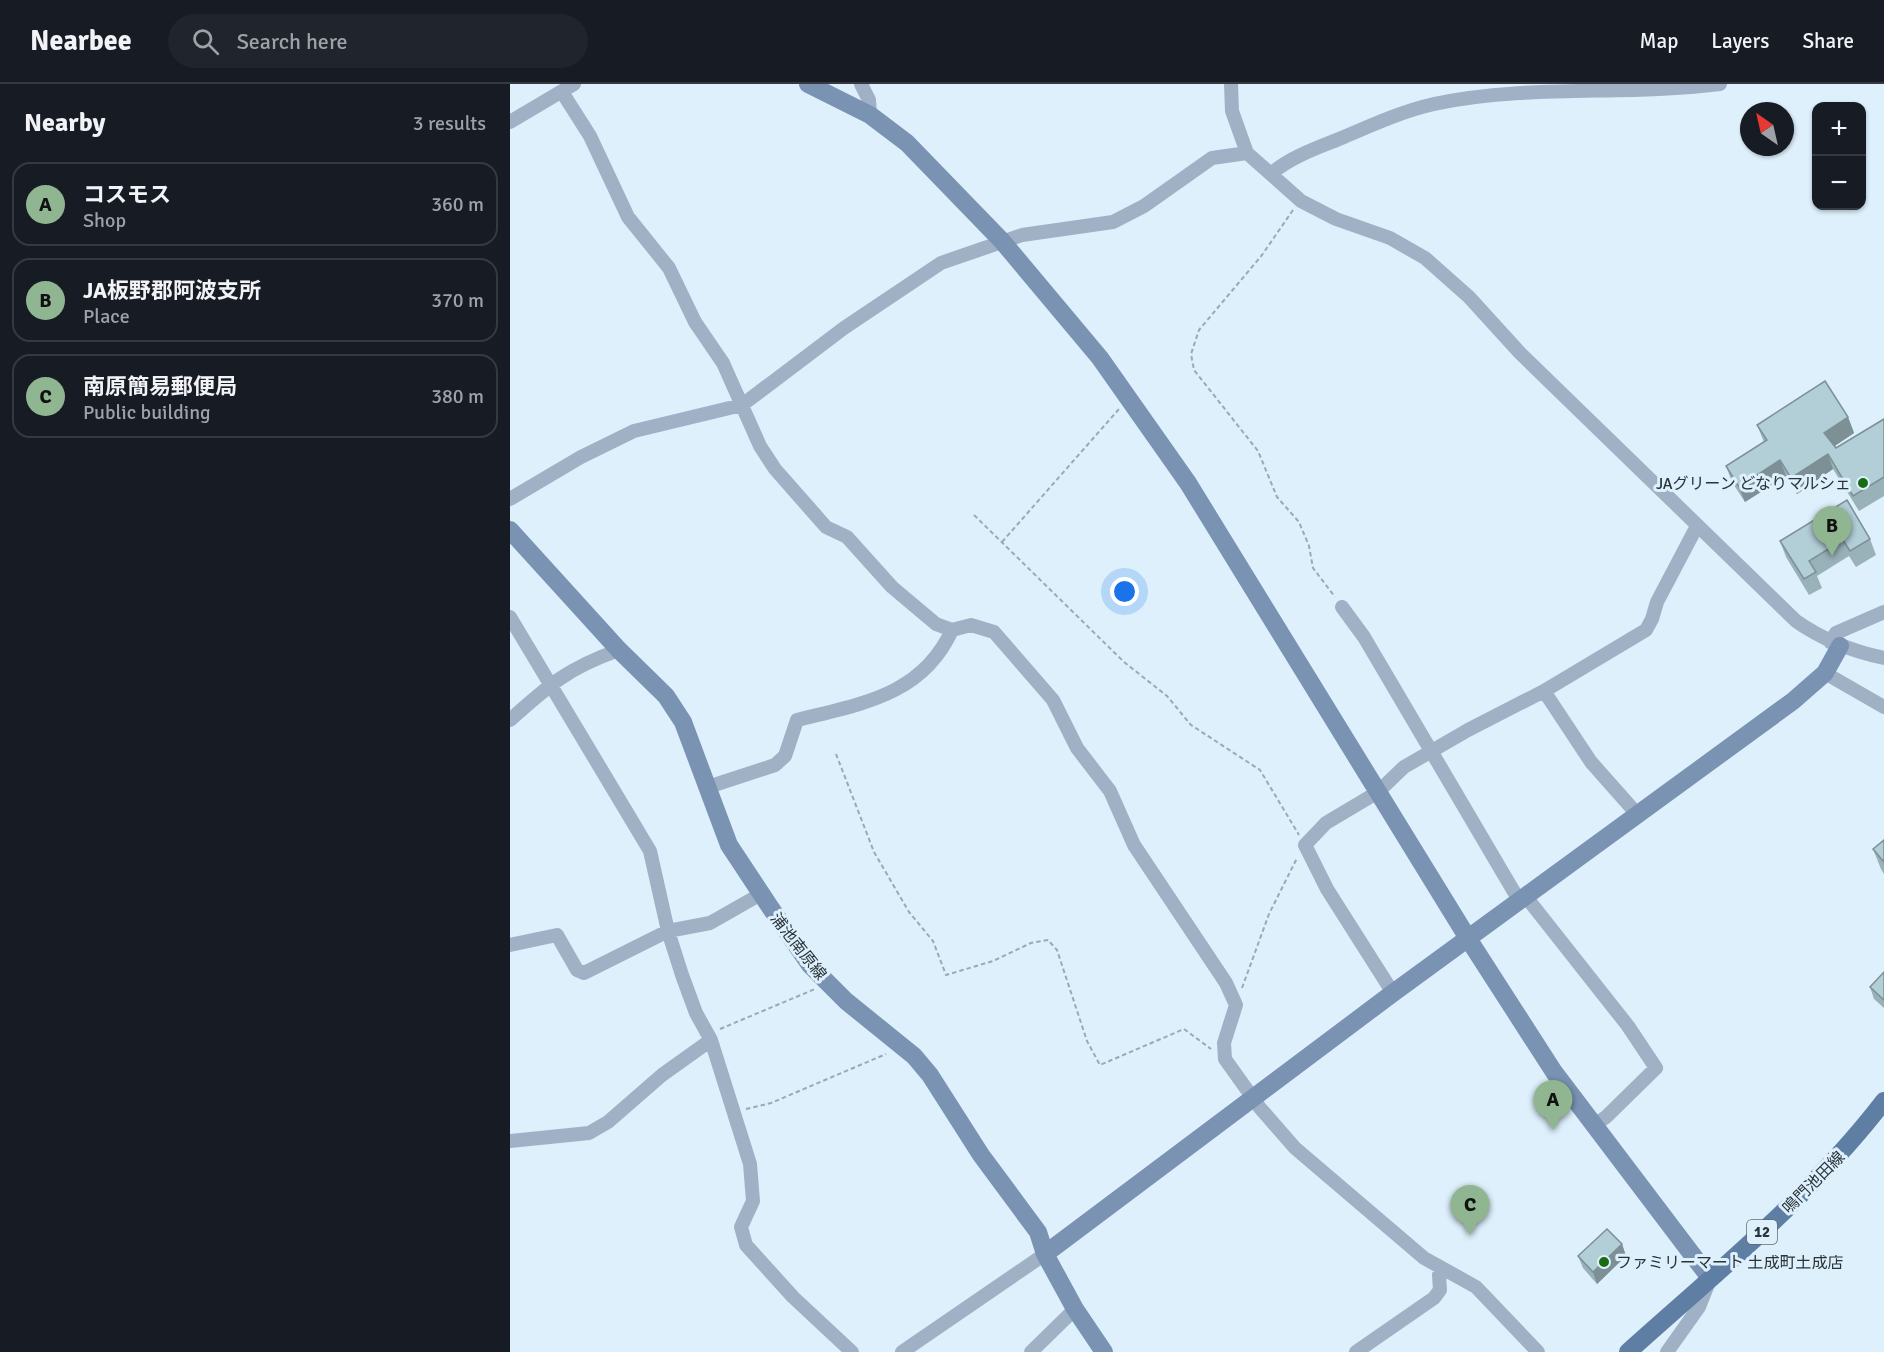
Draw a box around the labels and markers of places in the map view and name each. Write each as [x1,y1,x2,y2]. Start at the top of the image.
place label: JAグリーン どなりマルシェ [1656,474,1851,494]
marker: JAグリーン どなりマルシェ [1856,476,1870,490]
pin: B [1812,506,1852,556]
pin: A [1534,1080,1572,1130]
pin: C [1450,1186,1490,1235]
place label: ファミリーマート 土成町土成店 [1616,1253,1844,1273]
marker: ファミリーマート 土成町土成店 [1597,1255,1611,1269]

